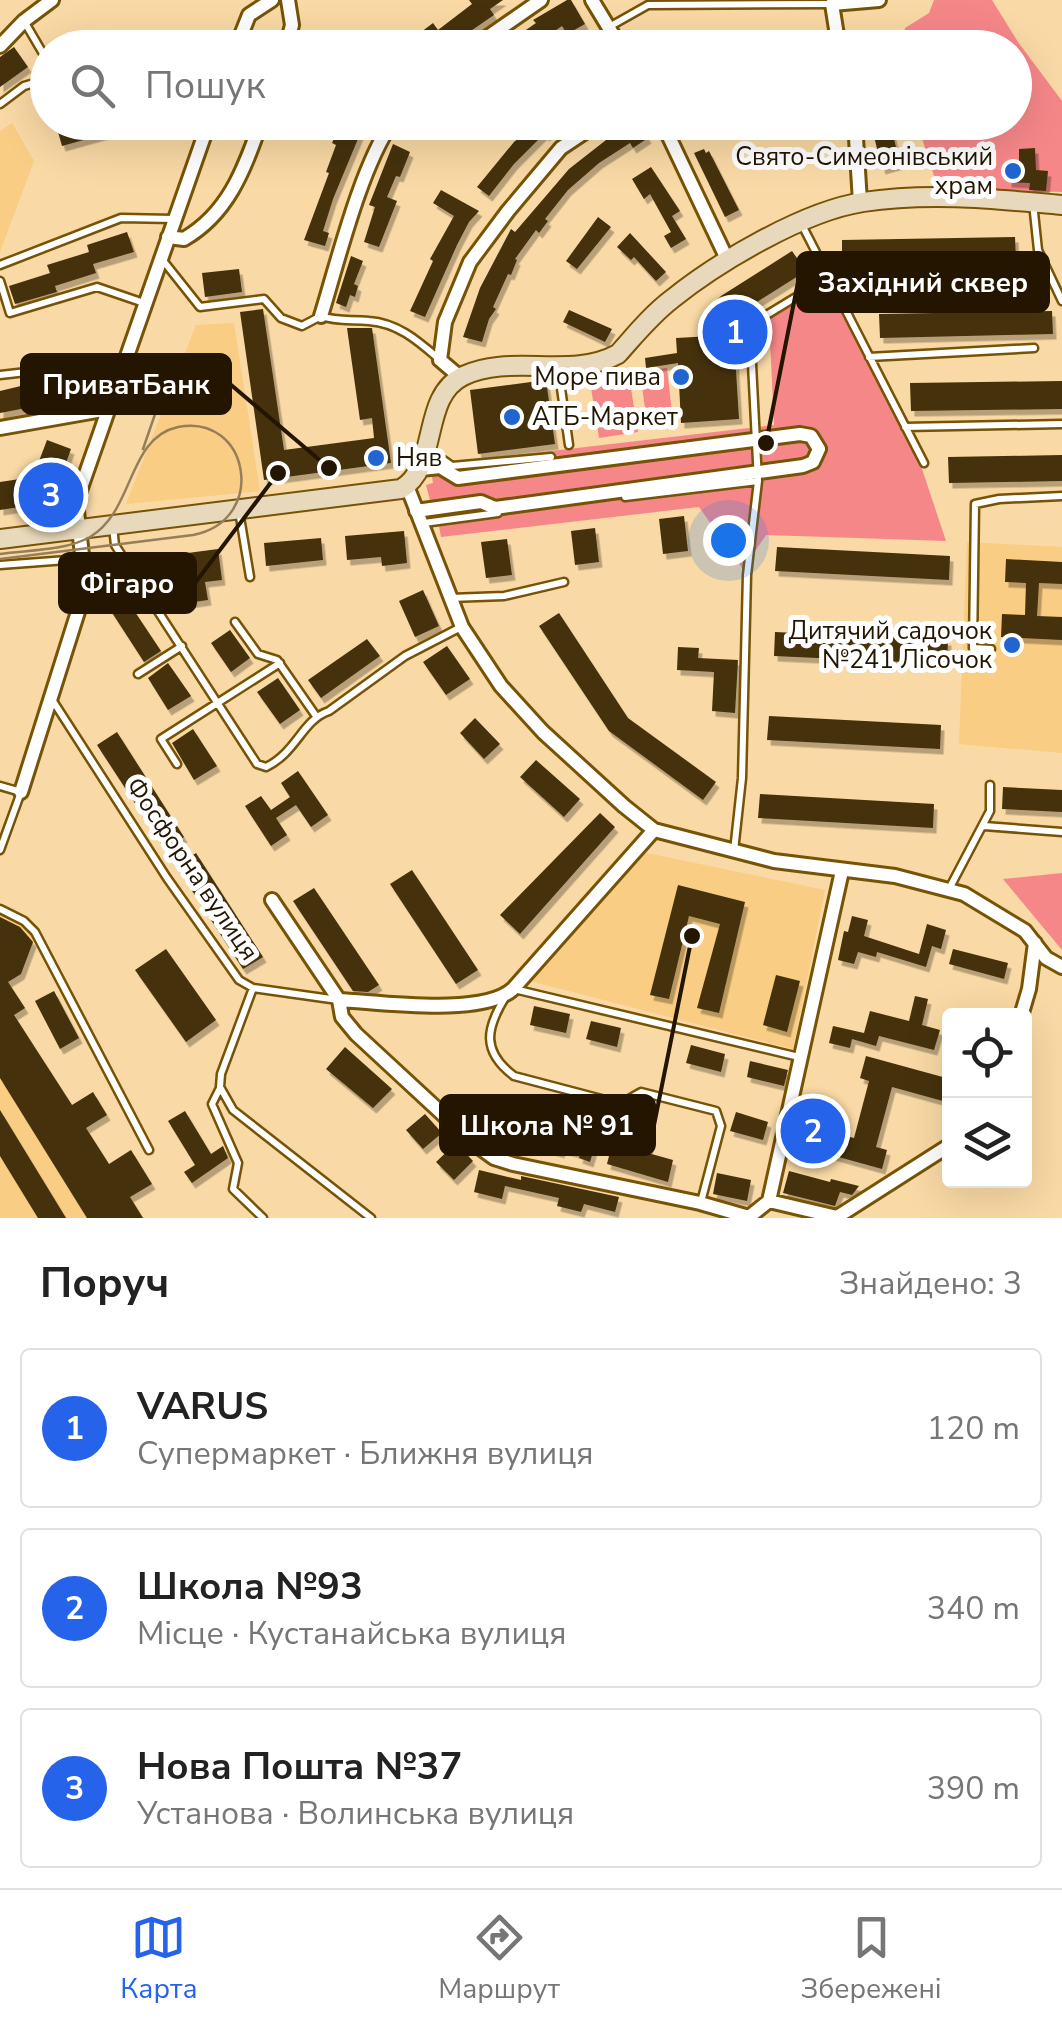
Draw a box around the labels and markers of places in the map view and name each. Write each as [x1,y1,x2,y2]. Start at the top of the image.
place label: Свято-Симеонівський храм [735,140,993,203]
marker: Свято-Симеонівський храм [1002,160,1024,182]
callout: Західний сквер [798,253,1048,311]
pin: 1 [702,294,768,370]
callout: ПриватБанк [22,355,230,413]
place label: Море пива [534,360,661,394]
marker: Море пива [670,366,692,388]
place label: АТБ-Маркет [532,400,678,434]
marker: АТБ-Маркет [501,406,523,428]
place label: Няв [396,441,442,475]
marker: Няв [365,447,387,469]
pin: 3 [18,458,84,532]
callout: Фігаро [60,554,195,612]
place label: Дитячий садочок №241 Лісочок [789,614,993,677]
marker: Дитячий садочок №241 Лісочок [1001,634,1023,656]
pin: 2 [780,1094,846,1168]
callout: Школа № 91 [441,1096,654,1154]

